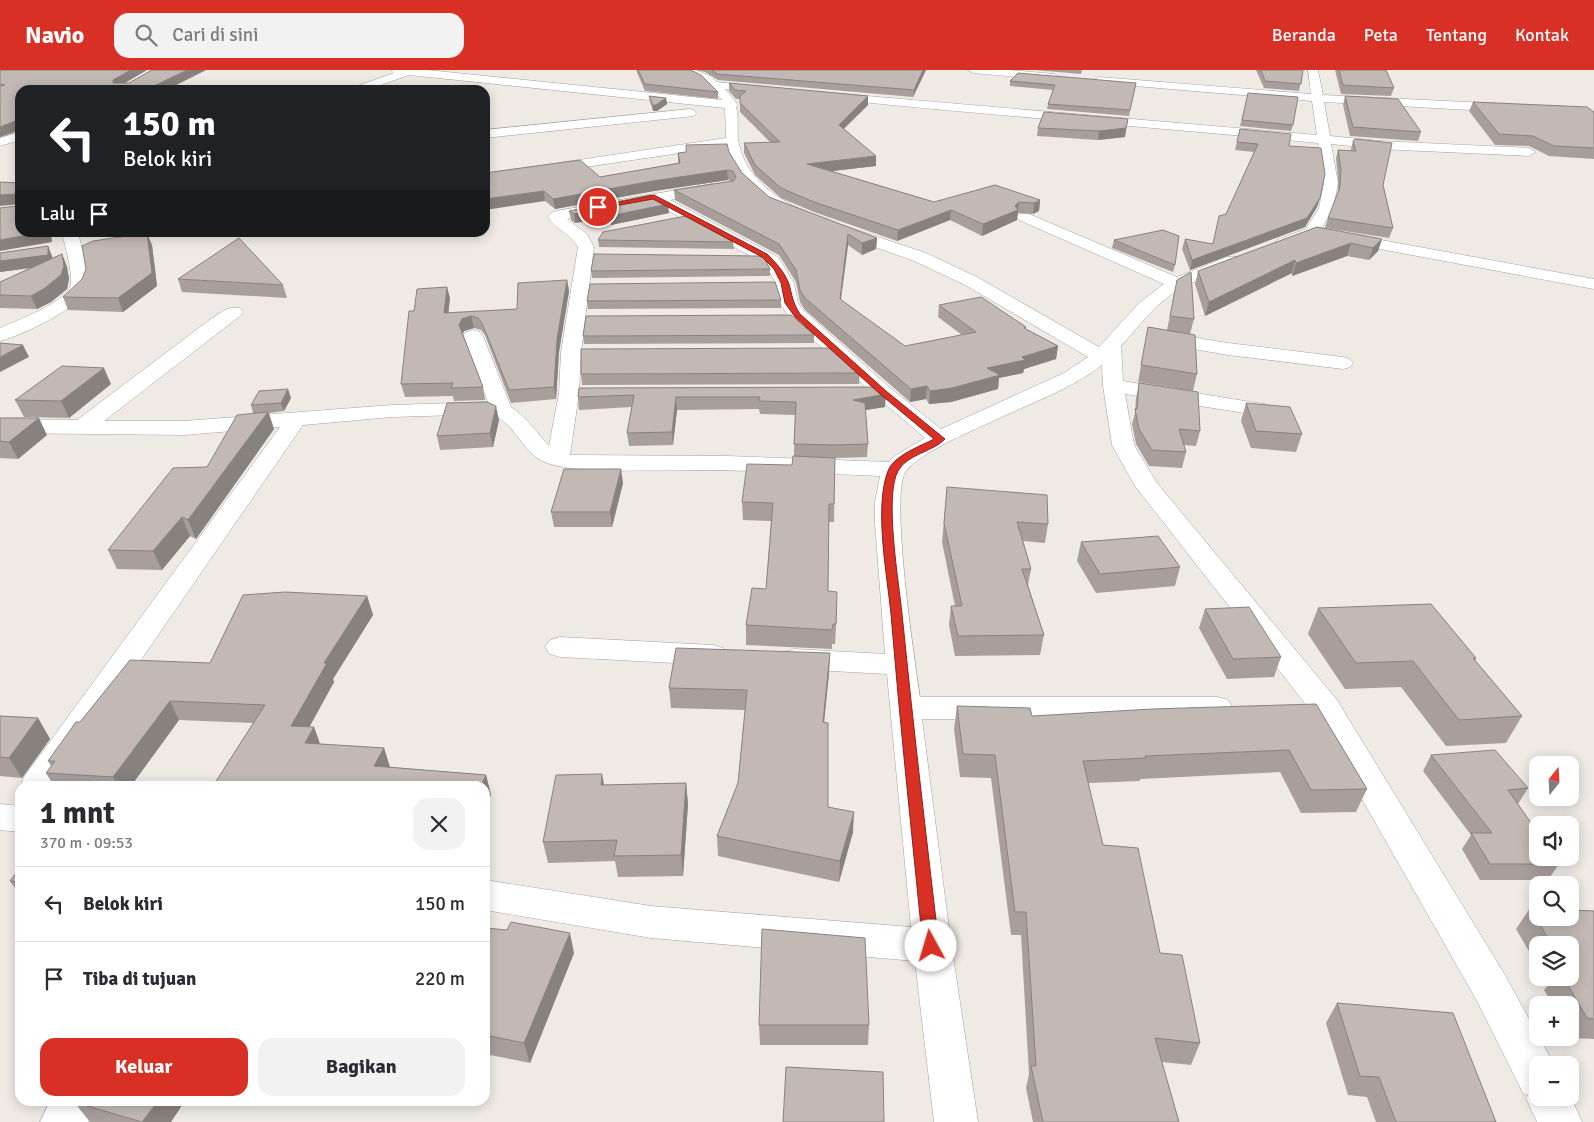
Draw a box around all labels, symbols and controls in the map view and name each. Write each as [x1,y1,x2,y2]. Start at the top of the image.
search box [114,13,464,58]
text: Navio [25,20,84,50]
icon: search [132,21,160,49]
text: Cari di sini [172,23,258,47]
text: Beranda [1272,24,1336,46]
text: Peta [1364,24,1398,46]
text: Tentang [1426,24,1487,46]
text: Kontak [1515,24,1569,46]
text: 150 m [123,102,216,145]
icon: left [40,105,105,170]
text: Belok kiri [123,145,212,172]
pin [577,186,619,228]
icon: arrive [584,193,612,221]
icon: arrive [85,200,113,228]
text: Lalu [40,202,75,226]
north arrow [1529,756,1579,806]
map controls [1529,756,1579,1106]
text: 1 mnt [40,795,115,832]
button: close [413,798,465,850]
button: sound [1529,816,1579,866]
text: 370 m · 09:53 [40,833,133,853]
button: search [1529,876,1579,926]
icon: left [40,890,68,918]
text: Belok kiri [83,892,163,916]
text: 150 m [415,892,465,916]
position arrow [904,919,956,971]
button: layers [1529,936,1579,986]
icon: arrive [40,965,68,993]
text: Tiba di tujuan [83,967,196,991]
text: 220 m [415,967,465,991]
button: + [1529,996,1579,1046]
button: Keluar [40,1038,248,1096]
button: Bagikan [258,1038,465,1096]
button: − [1529,1056,1579,1106]

